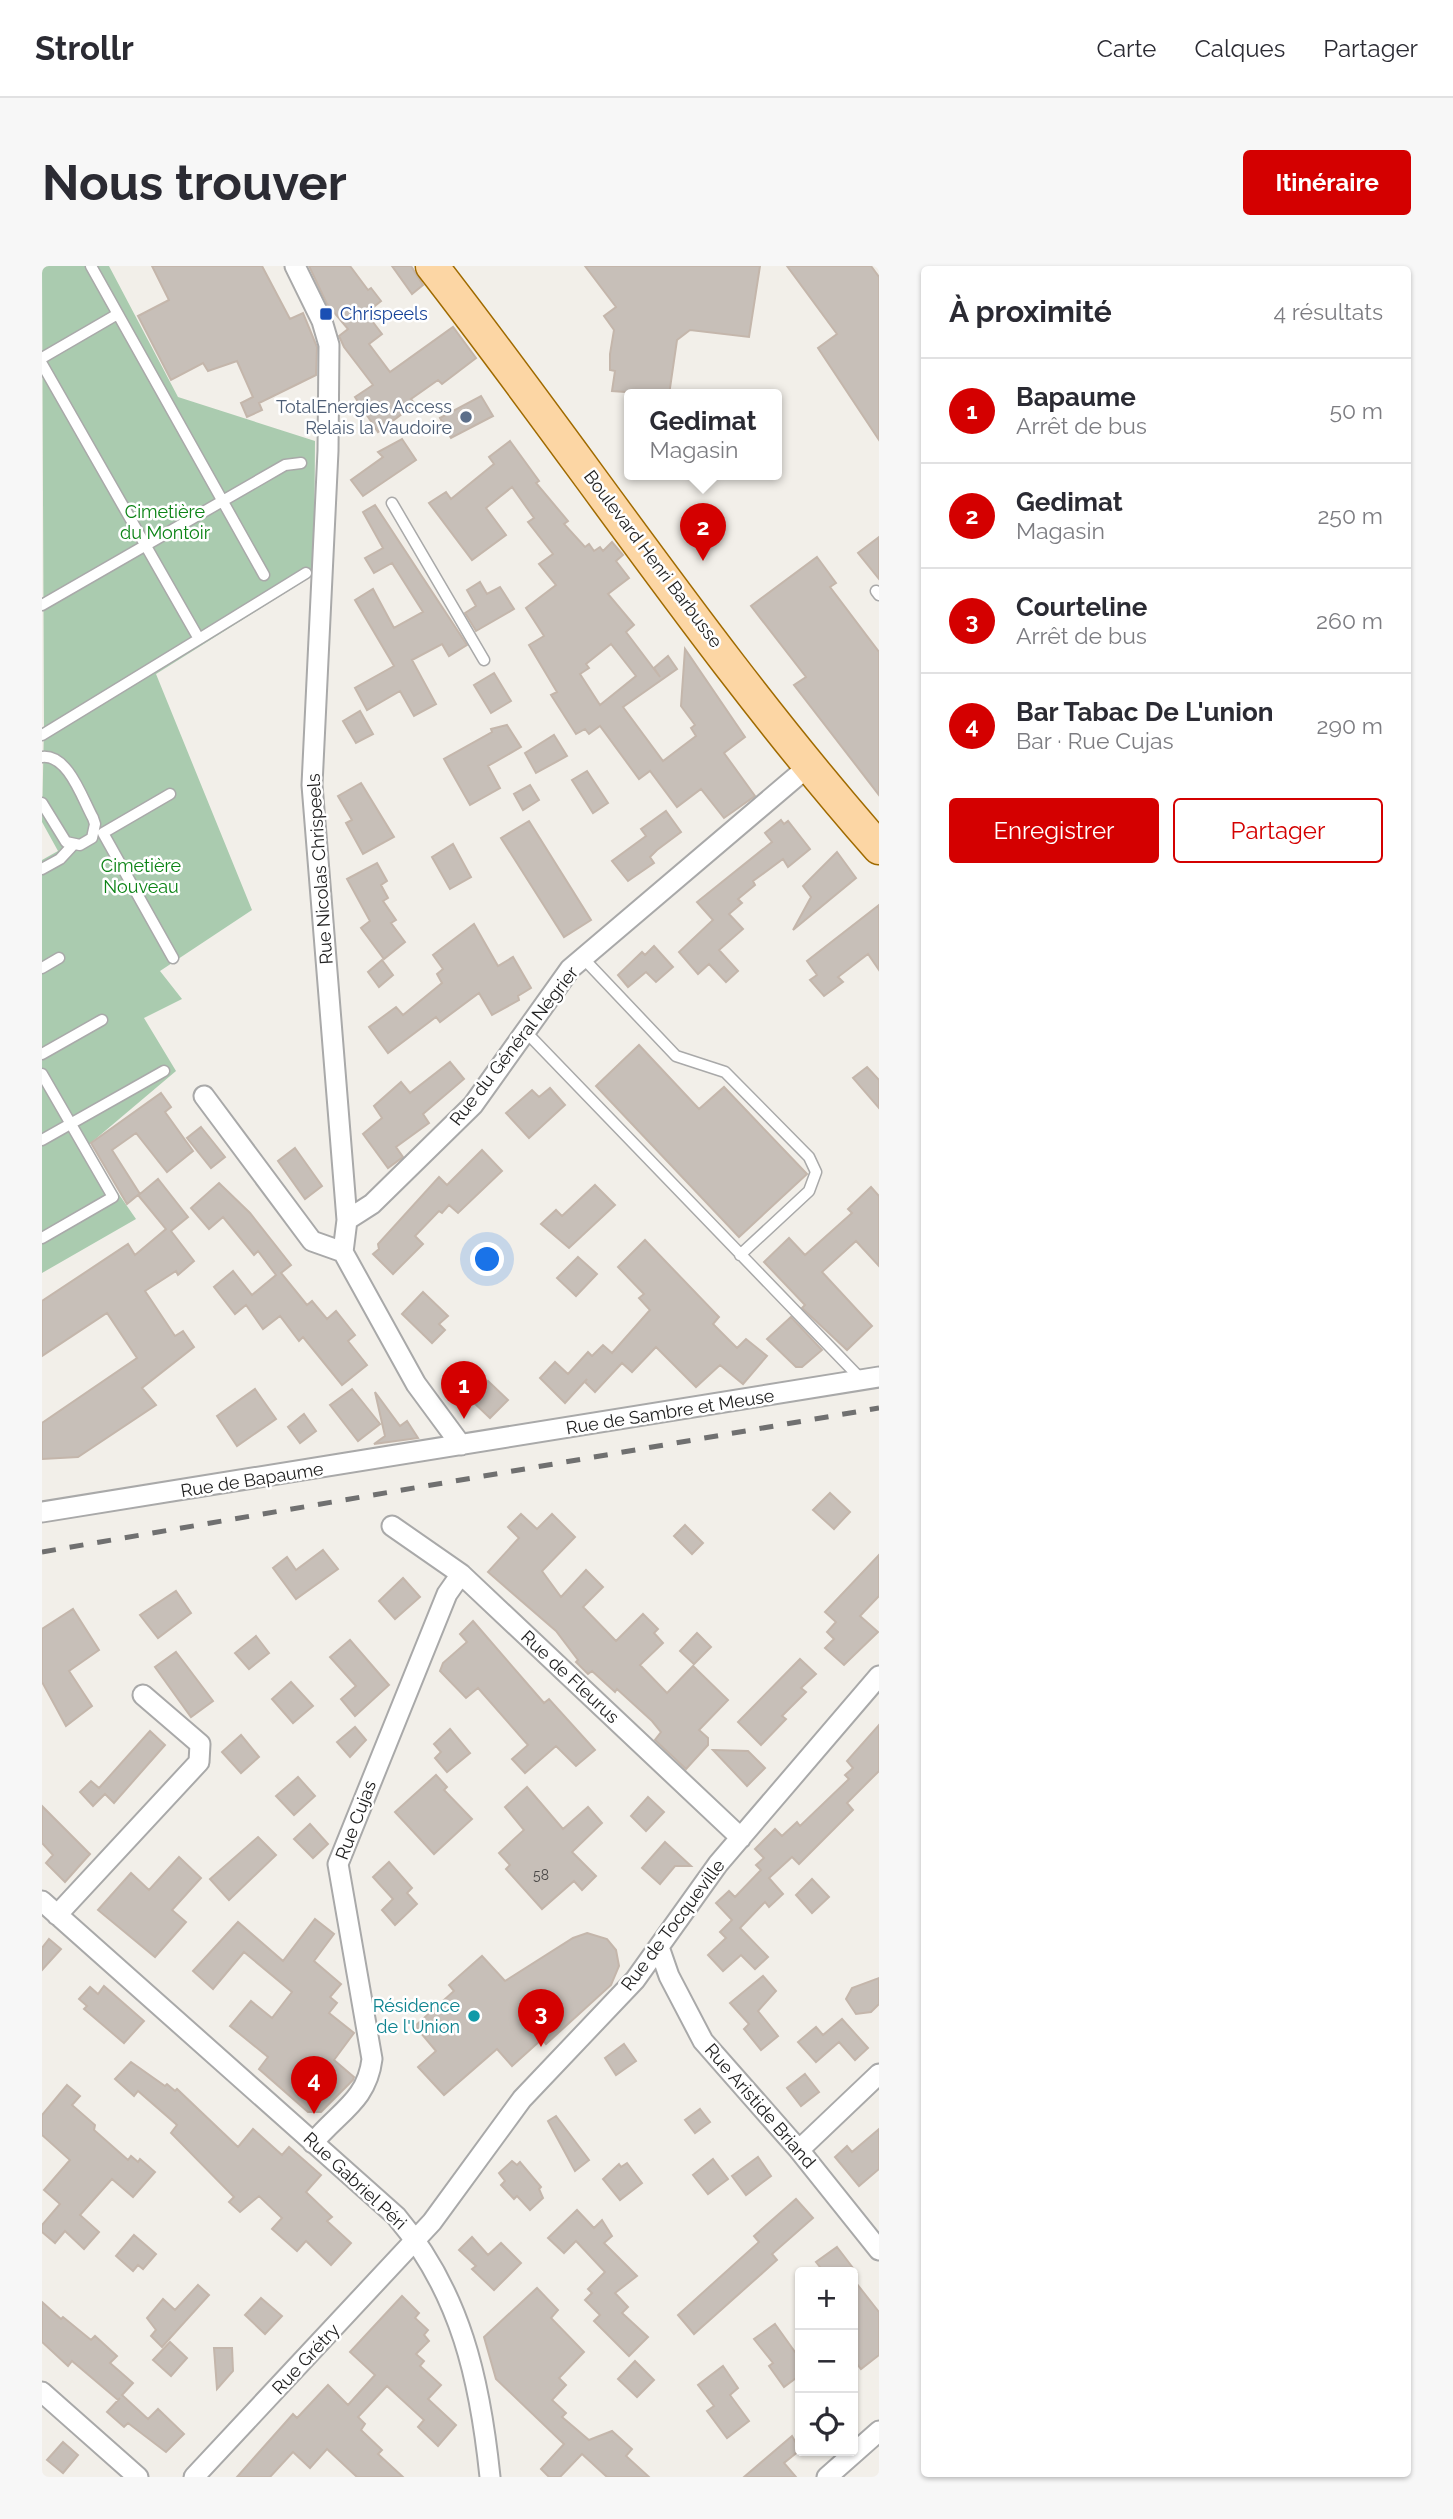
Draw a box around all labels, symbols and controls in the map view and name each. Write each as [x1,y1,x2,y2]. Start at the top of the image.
text: Strollr [35,29,134,68]
text: Carte [1097,34,1156,63]
text: Calques [1194,34,1285,63]
text: Partager [1323,34,1418,63]
button: Itinéraire [1243,150,1411,215]
text: Nous trouver [42,154,347,211]
text: À proximité [949,294,1112,329]
text: 4 résultats [1273,298,1383,325]
place label: Chrispeels [340,303,428,324]
marker: Chrispeels [318,306,334,322]
text: Bapaume [1016,382,1136,412]
popup [624,389,782,480]
place label: TotalEnergies Access Relais la Vaudoire [276,396,452,438]
text: 1 [966,397,978,424]
text: 50 m [1329,397,1383,424]
text: Gedimat [650,406,756,436]
marker: TotalEnergies Access Relais la Vaudoire [458,409,474,425]
text: Arrêt de bus [1016,412,1147,439]
text: Magasin [650,436,738,463]
street label: Boulevard Henri Barbusse [580,466,727,652]
text: Gedimat [1016,487,1123,517]
park label: Cimetière du Montoir [120,501,211,543]
text: 2 [966,502,978,529]
text: 250 m [1317,502,1383,529]
pin: 2 [680,503,726,561]
text: Magasin [1016,517,1105,544]
text: Courteline [1016,592,1147,622]
text: 3 [966,607,978,634]
text: 260 m [1316,607,1383,634]
text: Arrêt de bus [1016,622,1147,649]
text: Bar Tabac De L'union [1016,697,1273,727]
text: 4 [965,712,979,739]
text: 290 m [1316,712,1383,739]
text: Bar · Rue Cujas [1016,727,1174,754]
street label: Rue Nicolas Chrispeels [302,773,337,965]
button: Enregistrer [949,798,1159,863]
button: Partager [1173,798,1383,863]
park label: Cimetière Nouveau [101,855,182,897]
street label: Rue du Général Négrier [445,961,583,1129]
your location [470,1242,504,1276]
pin: 1 [441,1361,487,1419]
street label: Rue de Sambre et Meuse [564,1385,776,1438]
street label: Rue de Bapaume [179,1458,325,1501]
street label: Rue de Fleurus [517,1626,624,1728]
street label: Rue Cujas [331,1777,380,1862]
street label: Rue de Tocqueville [616,1855,729,1994]
house number: 58 [533,1867,549,1883]
pin: 3 [518,1989,564,2047]
place label: Résidence de l'Union [373,1995,460,2037]
marker: Résidence de l'Union [466,2008,482,2024]
street label: Rue Aristide Briand [701,2039,820,2172]
pin: 4 [291,2056,337,2114]
street label: Rue Gabriel Péri [300,2128,411,2234]
map controls [795,2267,858,2456]
button: + [795,2267,858,2330]
street label: Rue Grétry [268,2319,344,2398]
button: − [795,2330,858,2393]
button: locate [795,2393,858,2456]

